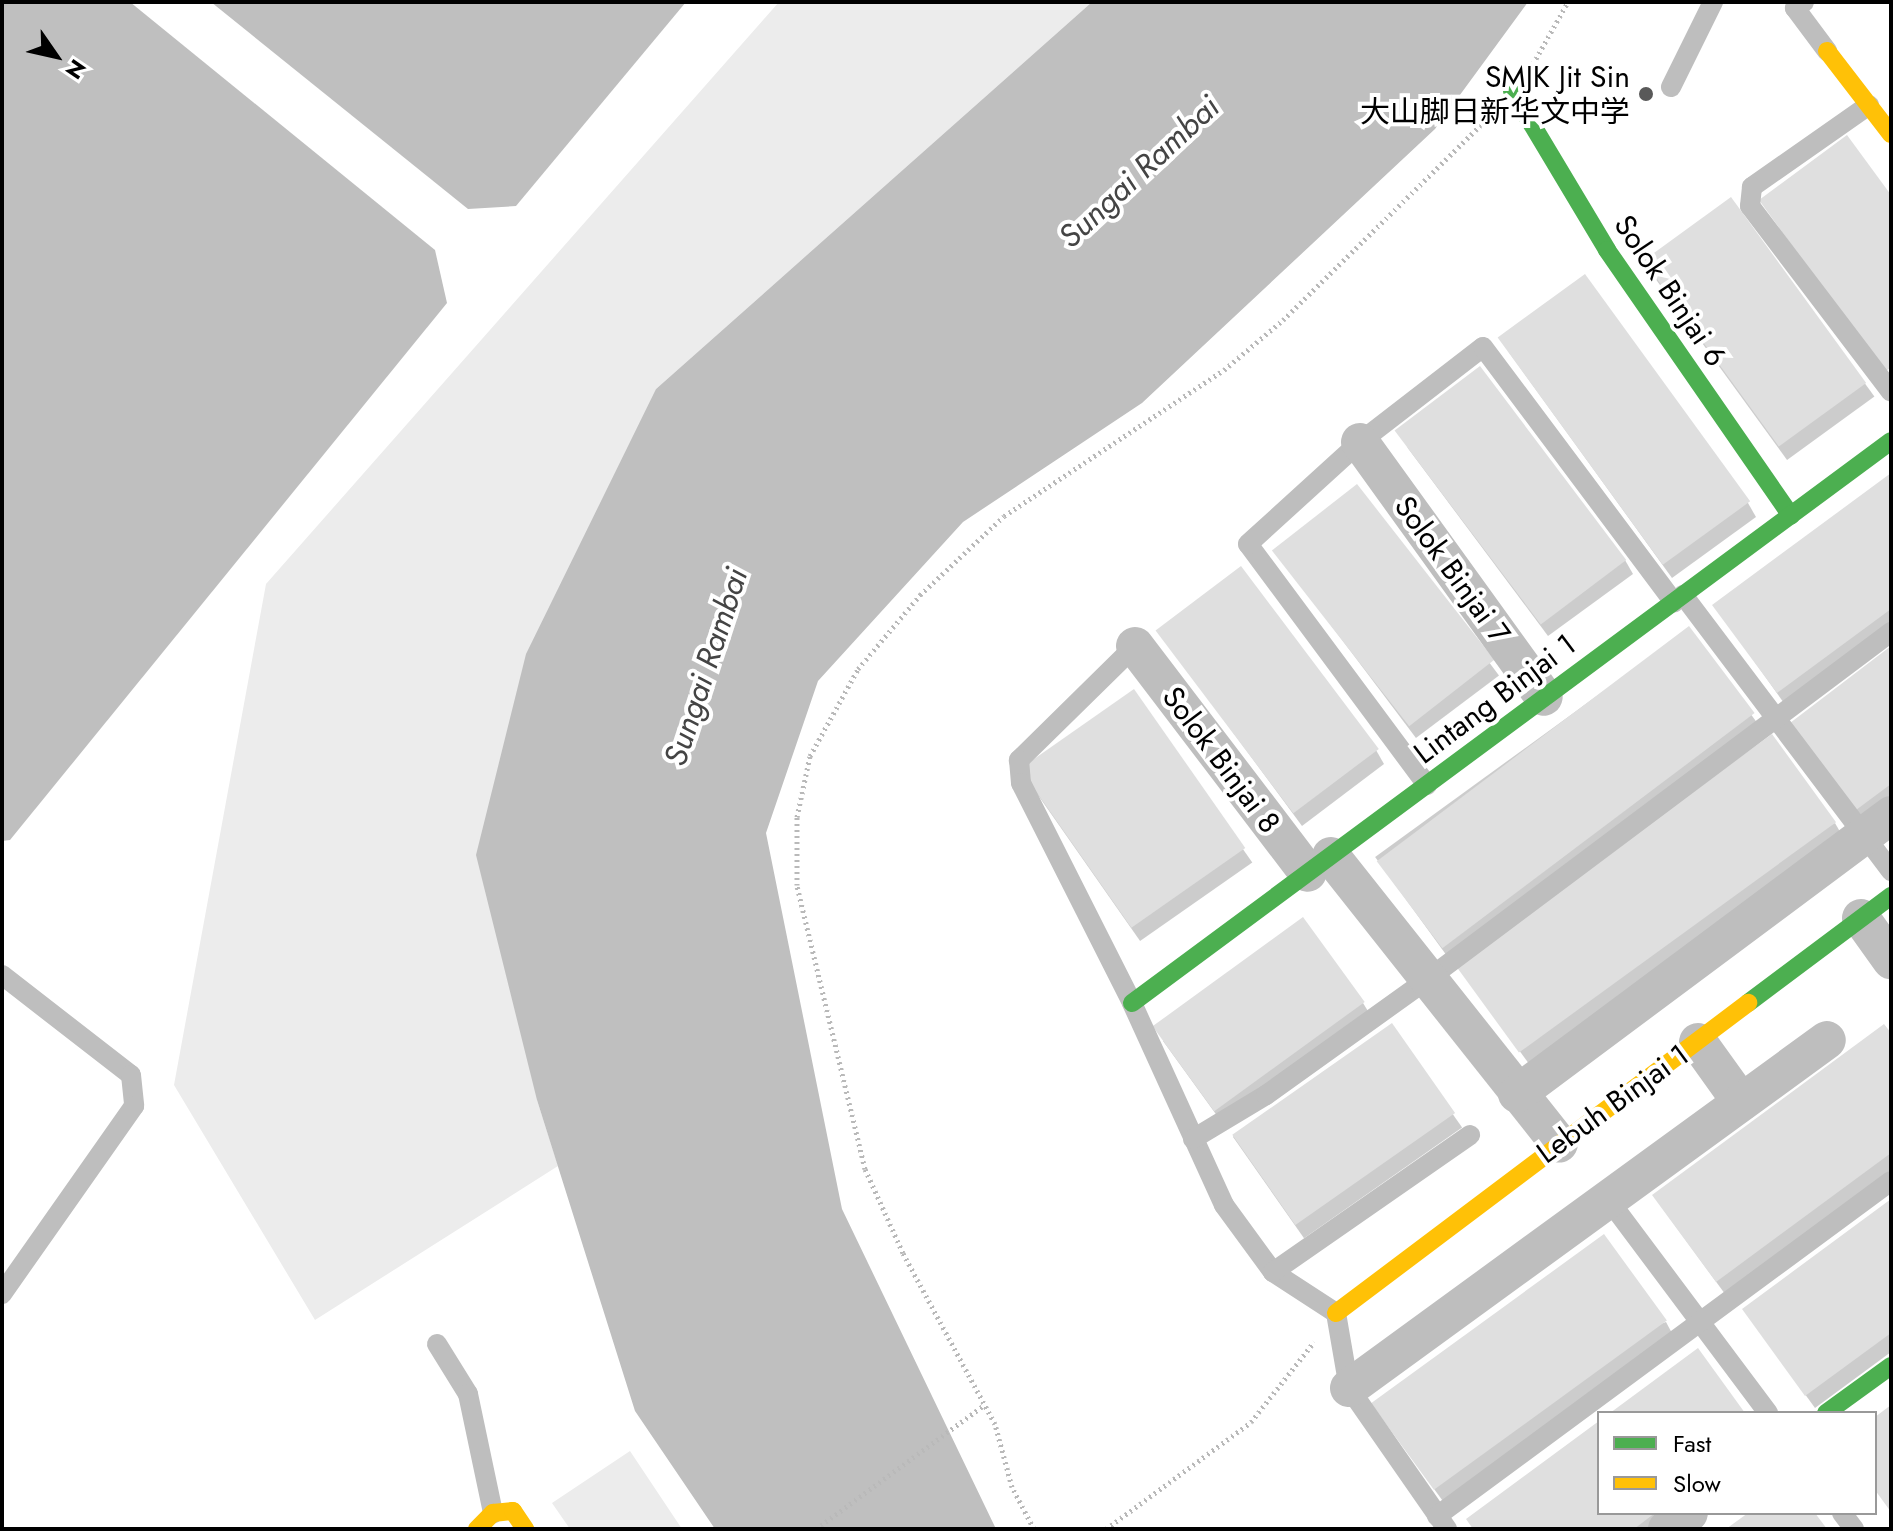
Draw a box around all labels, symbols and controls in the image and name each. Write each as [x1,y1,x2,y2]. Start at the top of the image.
north arrow [16,16,96,96]
text: N [58,53,94,86]
place label: SMJK Jit Sin 大山脚日新华文中学 [1360,59,1630,130]
marker: SMJK Jit Sin 大山脚日新华文中学 [1637,85,1655,103]
water label: Sungai Rambai [1051,88,1227,256]
street label: Solok Binjai 6 [1606,209,1734,373]
street label: Solok Binjai 7 [1387,489,1517,651]
water label: Sungai Rambai [656,563,756,771]
street label: Lintang Binjai 1 [1407,627,1583,771]
street label: Solok Binjai 8 [1154,680,1288,840]
street label: Lebuh Binjai 1 [1530,1037,1696,1171]
legend [1597,1411,1877,1515]
text: Fast [1673,1426,1711,1461]
text: Slow [1673,1466,1721,1501]

